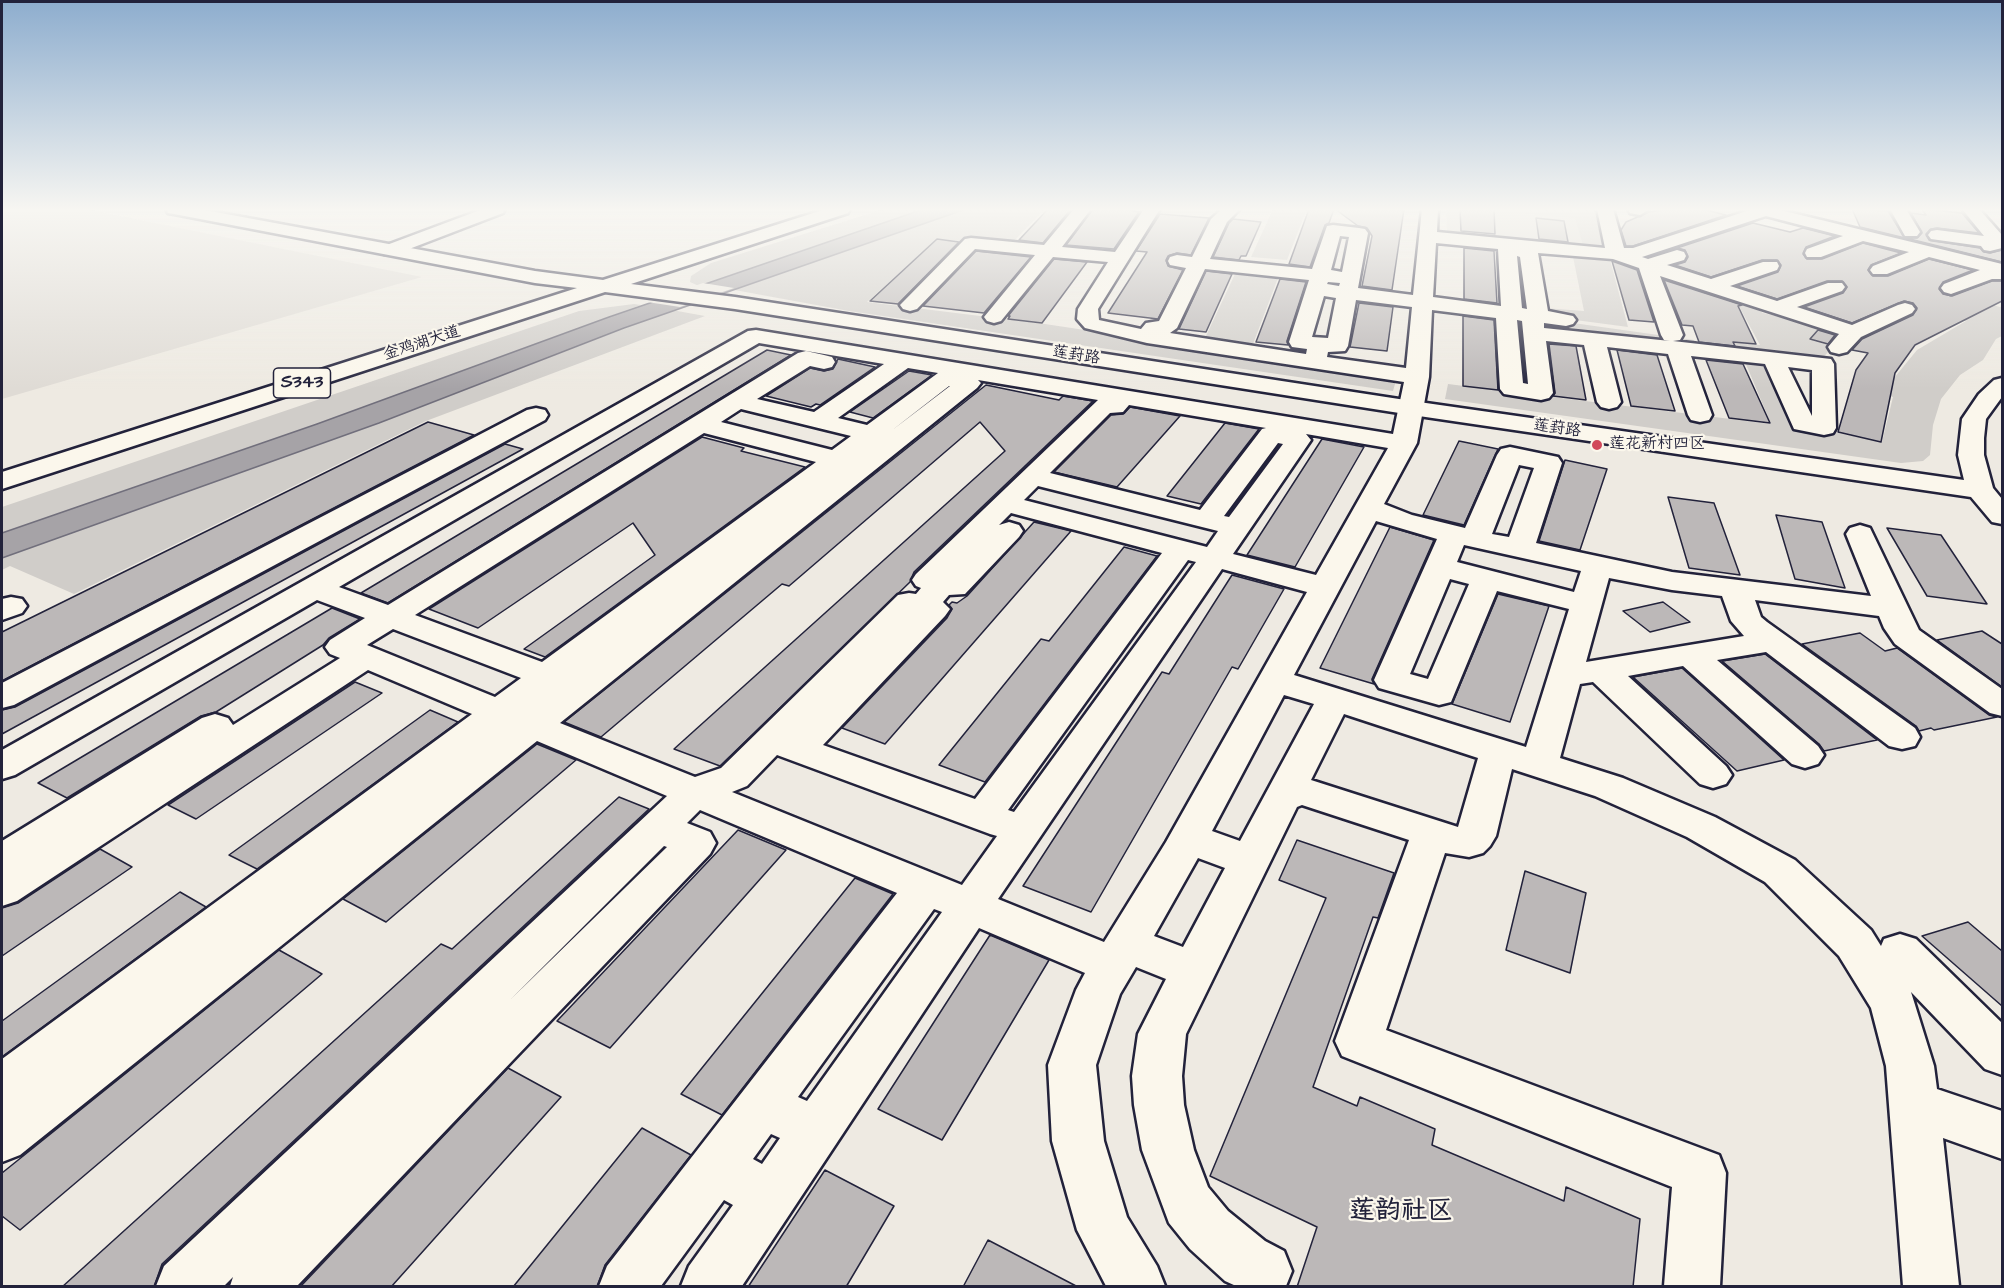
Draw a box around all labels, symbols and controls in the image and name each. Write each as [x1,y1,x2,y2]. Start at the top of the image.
street label: 金鸡湖大道 [381,323,463,365]
street label: 莲葑路 [1051,343,1101,369]
road number: S343 [274,368,330,398]
street label: 莲葑路 [1532,416,1582,442]
place label: 莲花新村四区 [1609,435,1705,455]
marker: 莲花新村四区 [1590,438,1604,452]
district label: 莲韵社区 [1349,1197,1453,1229]

